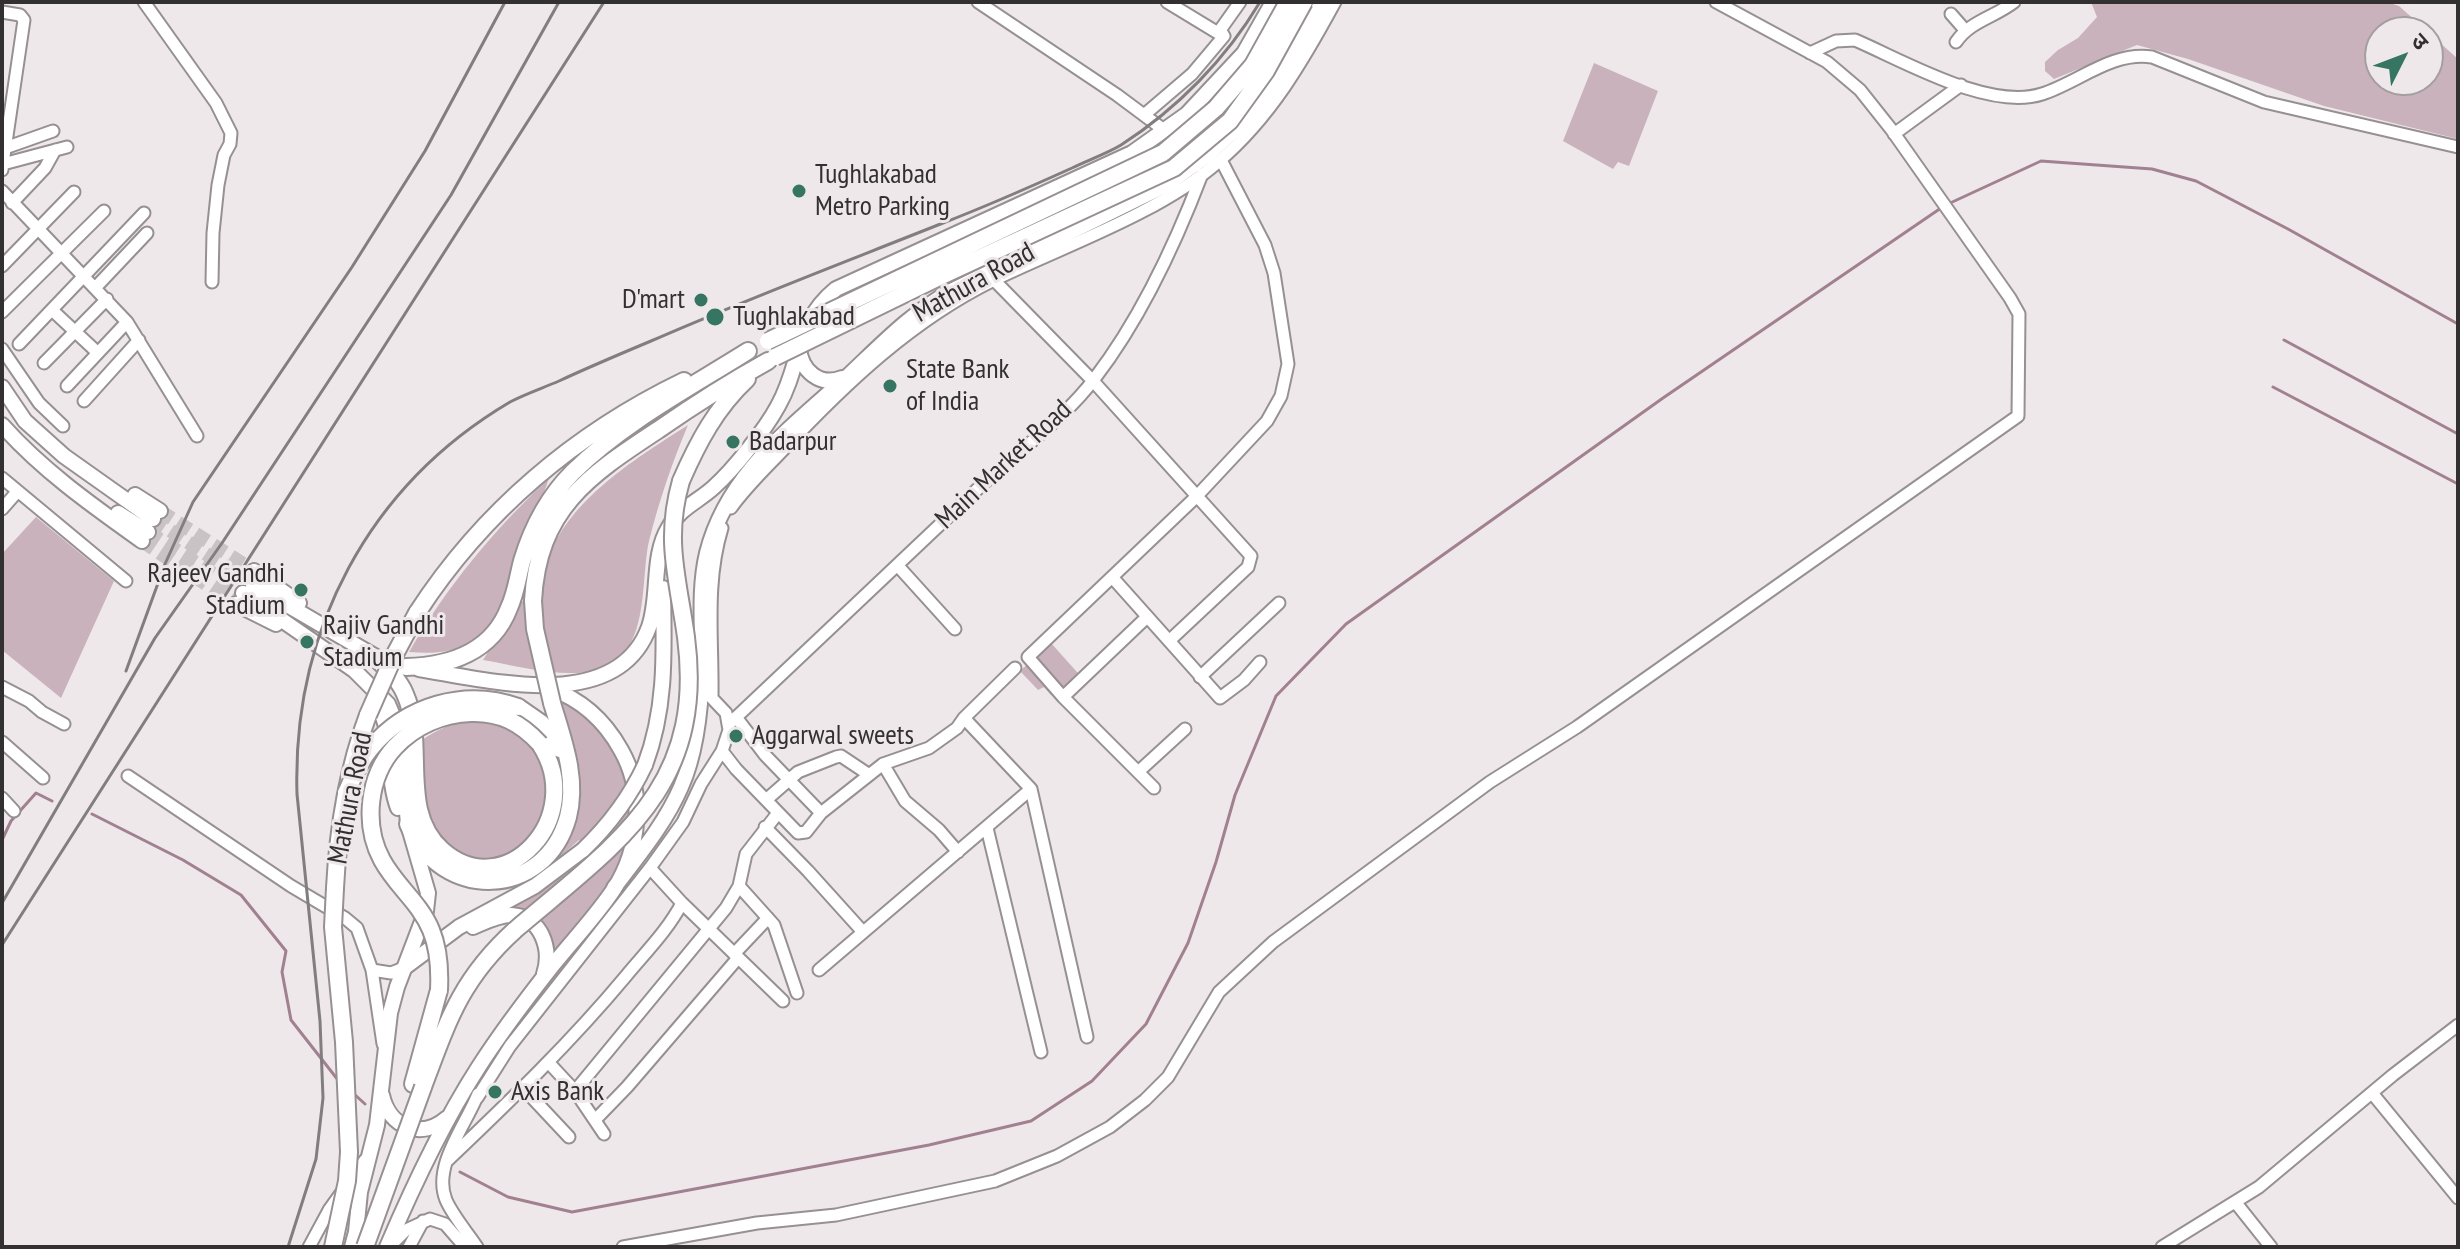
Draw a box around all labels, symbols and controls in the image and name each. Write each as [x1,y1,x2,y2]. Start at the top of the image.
north arrow [2364,16,2444,96]
text: उ [2406,27,2435,55]
place label: Tughlakabad Metro Parking [815,158,950,224]
marker: Tughlakabad Metro Parking [790,182,808,200]
street label: Mathura Road [907,236,1041,330]
place label: D'mart [622,283,685,317]
marker: D'mart [692,291,710,309]
place label: Tughlakabad [733,300,855,334]
marker: Tughlakabad [704,306,726,328]
place label: State Bank of India [906,353,1009,419]
marker: State Bank of India [881,377,899,395]
street label: Main Market Road [929,394,1079,536]
place label: Badarpur [749,425,836,459]
marker: Badarpur [724,433,742,451]
place label: Rajeev Gandhi Stadium [147,557,285,623]
marker: Rajeev Gandhi Stadium [292,581,310,599]
place label: Rajiv Gandhi Stadium [323,609,444,675]
marker: Rajiv Gandhi Stadium [298,633,316,651]
place label: Aggarwal sweets [752,719,914,753]
marker: Aggarwal sweets [727,727,745,745]
street label: Mathura Road [322,729,380,867]
place label: Axis Bank [511,1075,604,1109]
marker: Axis Bank [486,1083,504,1101]

